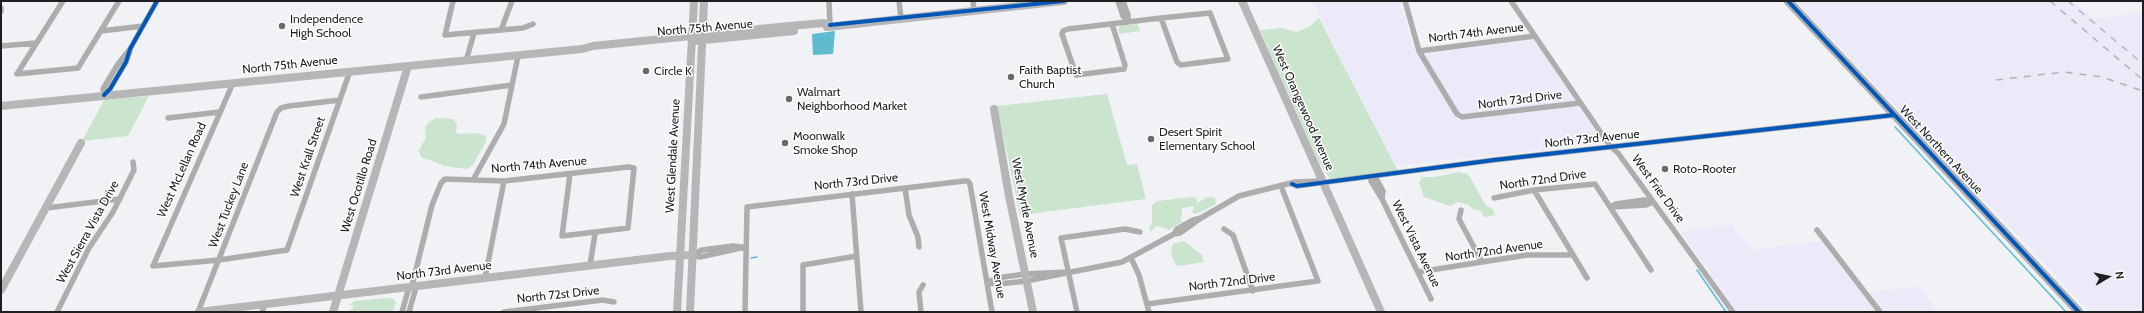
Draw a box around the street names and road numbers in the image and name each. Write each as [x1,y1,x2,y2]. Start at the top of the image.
street label: North 75th Avenue [657,17,753,39]
street label: North 74th Avenue [1428,20,1524,46]
street label: West Orangewood Avenue [1269,43,1337,173]
street label: North 75th Avenue [242,53,338,77]
street label: North 73rd Drive [1477,88,1563,112]
street label: West Glendale Avenue [663,98,683,214]
street label: West Northern Avenue [1896,103,1986,197]
street label: West Krall Street [287,115,329,199]
street label: West McLellan Road [155,120,209,220]
street label: North 73rd Avenue [1544,127,1640,151]
street label: West Ocotillo Road [338,137,380,235]
street label: West Frier Drive [1629,152,1687,226]
street label: North 74th Avenue [491,154,587,176]
street label: West Myrtle Avenue [1008,157,1042,259]
street label: West Tuckey Lane [206,160,252,250]
street label: North 72nd Drive [1499,167,1587,193]
street label: North 73rd Drive [813,170,899,194]
street label: West Sierra Vista Drive [54,178,122,286]
street label: West Midway Avenue [975,190,1009,300]
street label: West Vista Avenue [1389,198,1443,290]
street label: North 72nd Avenue [1444,237,1544,265]
street label: North 73rd Avenue [396,258,492,284]
street label: North 72nd Drive [1188,270,1276,294]
street label: North 72st Drive [516,284,600,306]

